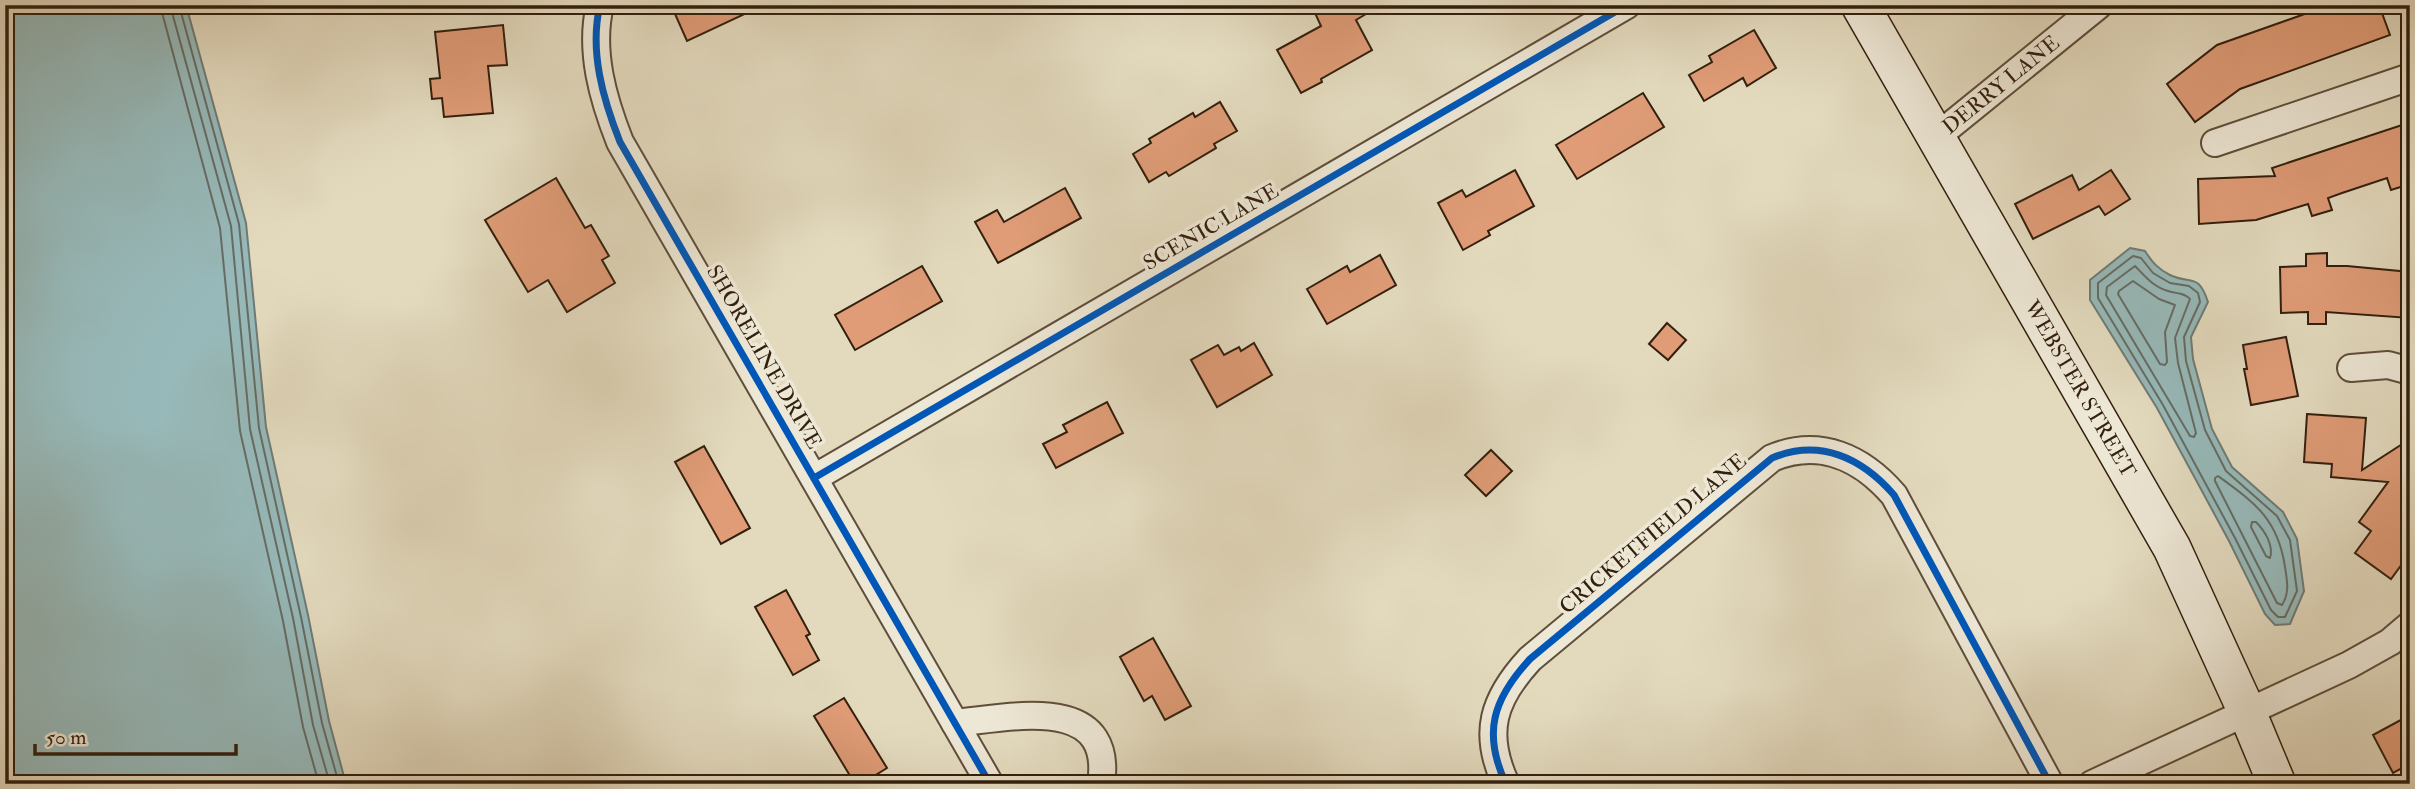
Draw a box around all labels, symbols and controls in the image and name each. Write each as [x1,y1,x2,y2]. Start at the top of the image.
street label: DERRY LANE [1937,29,2065,141]
street label: SCENIC LANE [1138,177,1284,277]
street label: SHORELINE DRIVE [700,260,828,454]
street label: WEBSTER STREET [2018,295,2142,483]
street label: CRICKETFIELD LANE [1554,448,1752,620]
scale bar [35,712,236,756]
text: 50 m [46,724,87,751]

